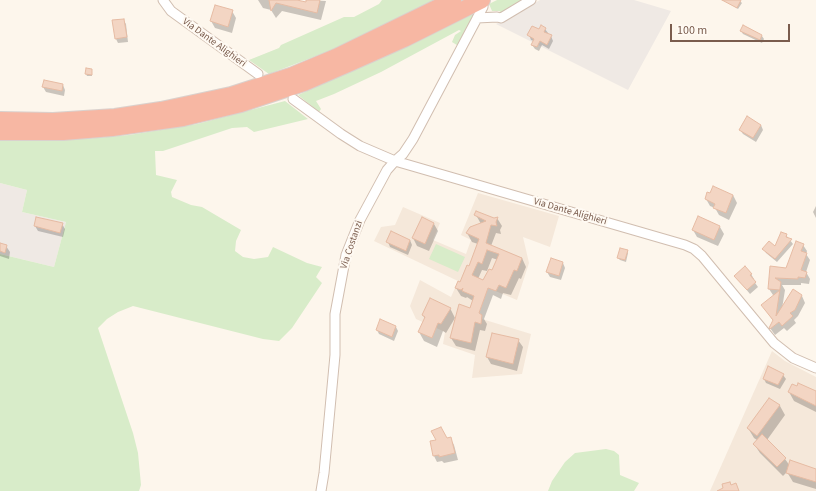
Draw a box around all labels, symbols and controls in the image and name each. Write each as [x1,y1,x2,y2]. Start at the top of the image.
street label: Via Dante Alighieri [180,16,248,70]
scale bar [672,16,792,42]
text: 100 m [677,22,707,39]
street label: Via Dante Alighieri [532,196,608,228]
street label: Via Costanzi [338,219,366,271]

